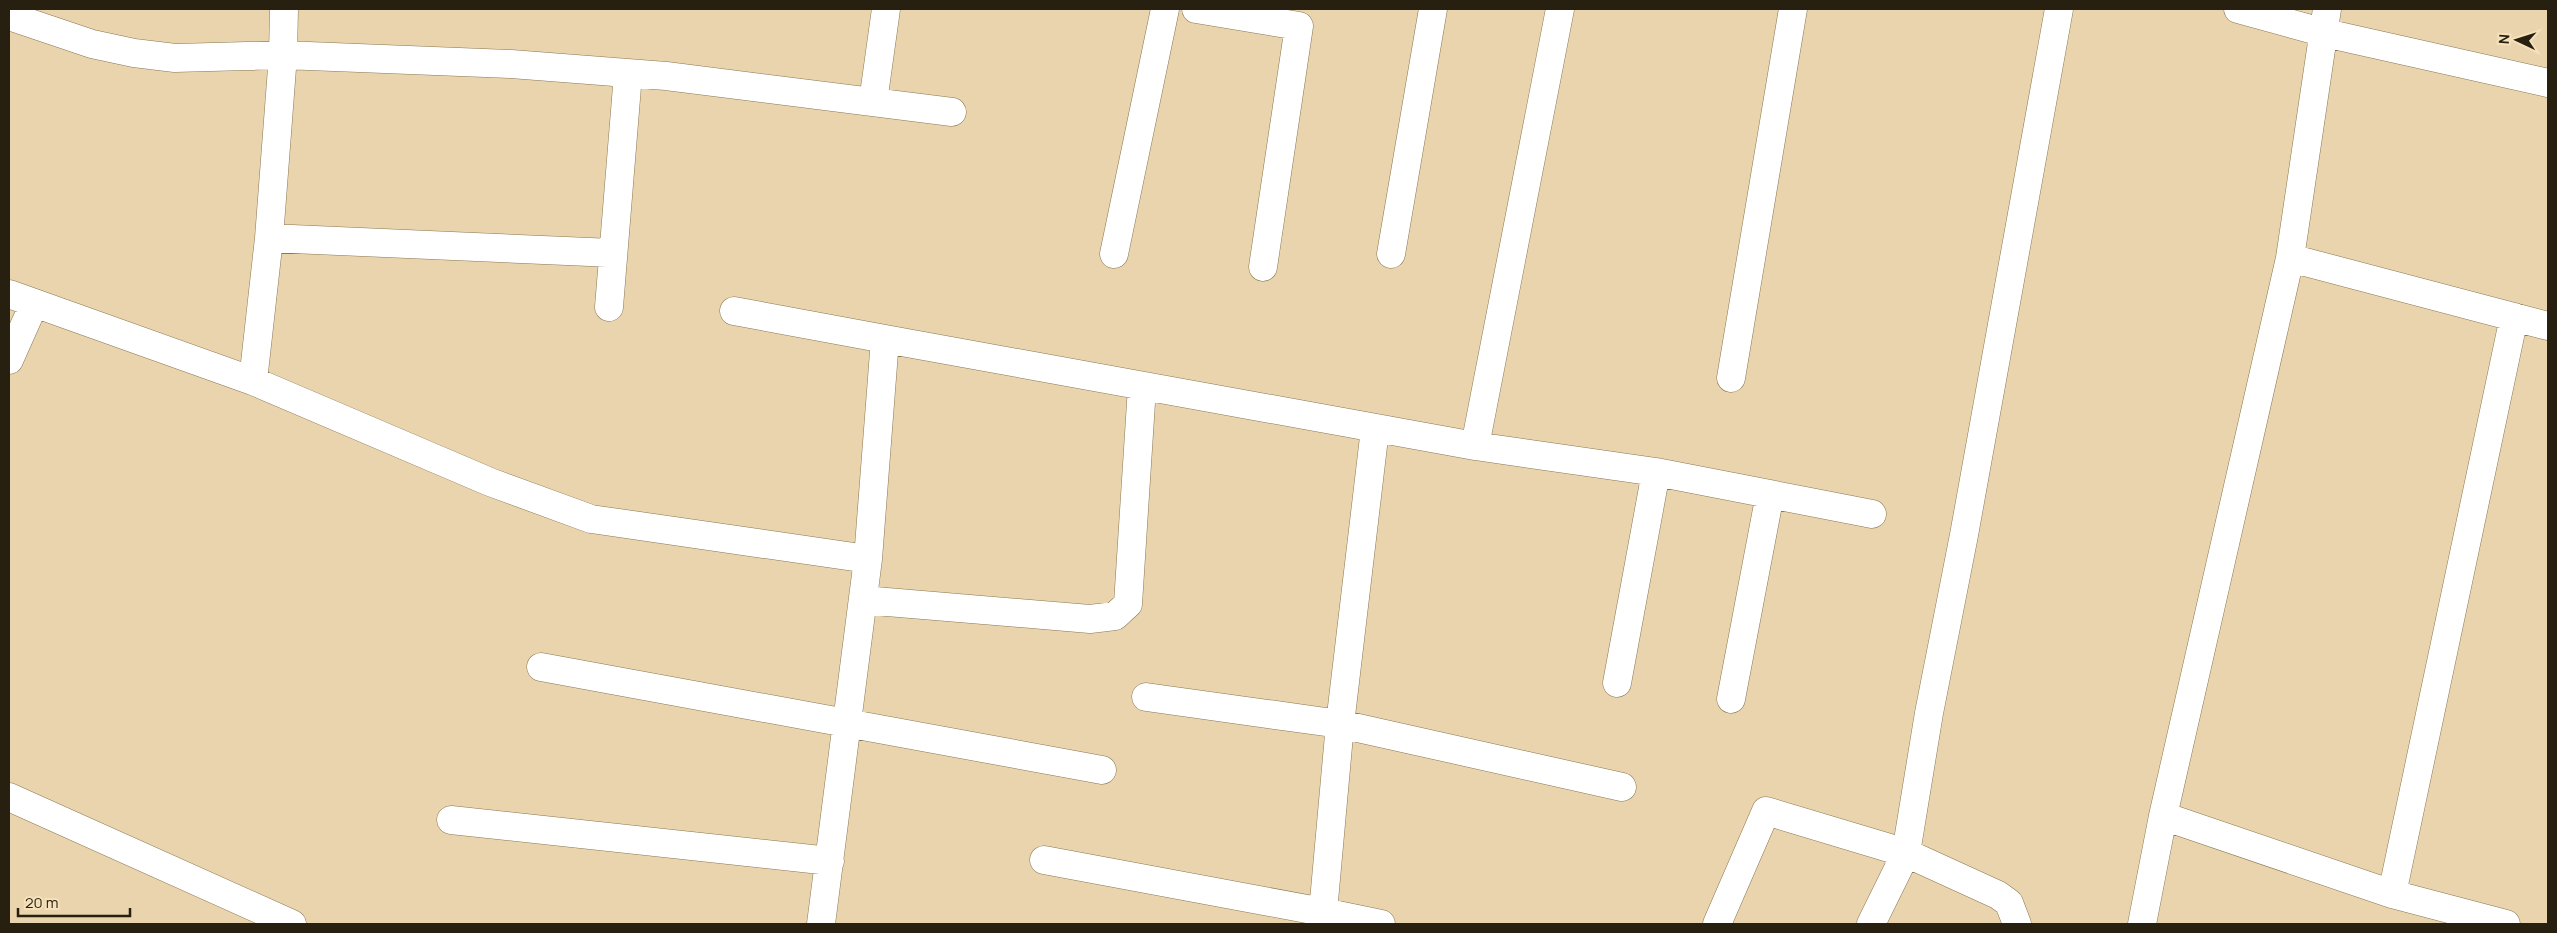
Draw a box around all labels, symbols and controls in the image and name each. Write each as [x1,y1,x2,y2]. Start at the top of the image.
north arrow [2492,15,2542,65]
text: N [2494,33,2513,45]
scale bar [18,886,130,918]
text: 20 m [25,892,58,913]

